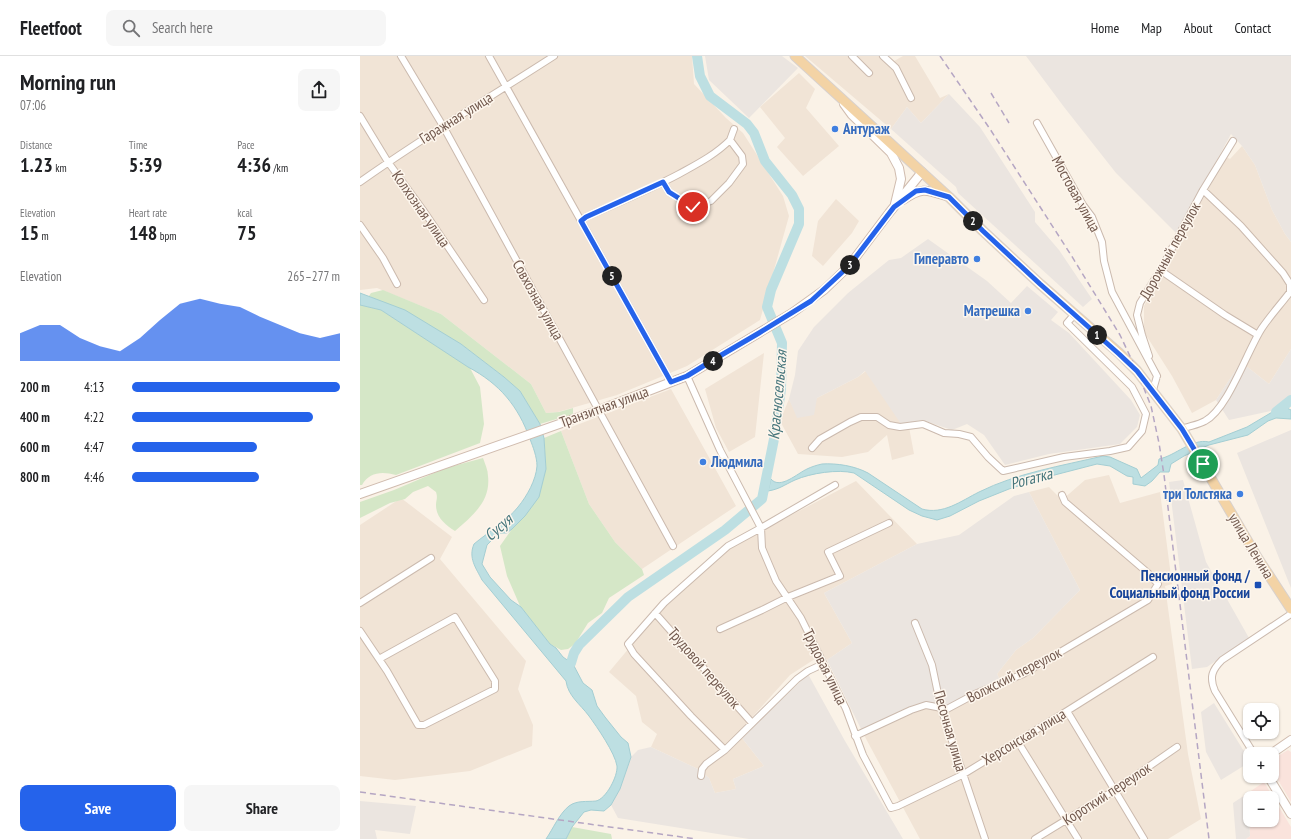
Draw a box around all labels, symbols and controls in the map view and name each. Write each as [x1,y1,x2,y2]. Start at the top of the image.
search box [106,10,386,46]
text: Fleetfoot [20,16,82,40]
icon: search [120,17,142,39]
text: Search here [152,18,213,37]
text: Home [1091,19,1119,37]
text: Map [1141,19,1162,37]
text: About [1184,19,1213,37]
text: Contact [1235,19,1271,37]
text: Morning run [20,68,116,96]
button: share [298,69,340,111]
street label: Гаражная улица [416,88,496,148]
text: 07:06 [20,97,46,114]
place label: Антураж [842,119,890,138]
marker: Антураж [830,124,840,134]
text: Distance [20,138,52,152]
text: Time [129,138,148,152]
text: Pace [237,138,255,152]
text: 1.23 [20,152,53,178]
text: 5:39 [129,152,162,178]
text: 4:36 [237,152,271,178]
street label: Мостовая улица [1048,152,1105,235]
text: km [53,161,67,175]
text: /km [271,161,288,175]
street label: Колхозная улица [388,167,455,251]
pin [676,190,710,224]
icon: check [682,196,704,218]
street label: Дорожный переулок [1135,198,1204,303]
text: Elevation [20,206,55,220]
text: Heart rate [129,206,167,220]
text: kcal [237,206,252,220]
pin: 2 [963,211,983,231]
text: 2 [970,214,976,228]
text: 15 [20,220,39,246]
text: 148 [129,220,157,246]
text: 75 [237,220,256,246]
text: m [39,229,49,243]
text: bpm [157,229,176,243]
place label: Гиперавто [914,249,969,268]
marker: Гиперавто [972,254,982,264]
pin: 3 [840,255,860,275]
street label: Совхозная улица [509,256,568,343]
text: 3 [847,258,853,272]
pin: 5 [602,266,622,286]
text: Elevation [20,268,62,285]
text: 265–277 m [287,268,340,285]
text: 5 [609,269,615,283]
place label: Матрешка [964,301,1020,320]
marker: Матрешка [1023,306,1033,316]
pin: 1 [1087,325,1107,345]
text: 1 [1094,328,1100,342]
water label: Красносельская [763,348,791,440]
pin: 4 [703,351,723,371]
text: 4 [710,354,716,368]
text: 200 m [20,379,50,396]
text: 4:13 [84,379,104,396]
street label: Транзитная улица [557,382,651,431]
text: 400 m [20,409,50,426]
text: 4:22 [84,409,104,426]
text: 600 m [20,439,50,456]
text: 4:47 [84,439,104,456]
pin [1186,447,1220,481]
place label: Людмила [710,452,763,471]
icon: arrive [1192,453,1214,475]
marker: Людмила [698,457,708,467]
water label: Рогатка [1008,462,1056,493]
text: 800 m [20,469,50,486]
text: 4:46 [84,469,104,486]
place label: три Толстяка [1163,484,1232,503]
marker: три Толстяка [1235,489,1245,499]
water label: Сусуя [480,508,518,545]
street label: улица Ленина [1224,509,1278,582]
place label: Пенсионный фонд / Социальный фонд России [1109,566,1251,602]
marker: Пенсионный фонд / Социальный фонд России [1253,580,1263,590]
street label: Трудовой переулок [664,623,745,712]
street label: Трудовая улица [799,626,852,708]
street label: Волжский переулок [963,642,1065,707]
street label: Песочная улица [930,688,971,774]
map controls [1243,703,1279,827]
button: locate [1243,703,1279,739]
street label: Херсонская улица [978,704,1069,769]
button: + [1243,747,1279,783]
street label: Короткий переулок [1059,758,1155,829]
button: Save [20,785,176,831]
button: Share [184,785,340,831]
button: − [1243,791,1279,827]

